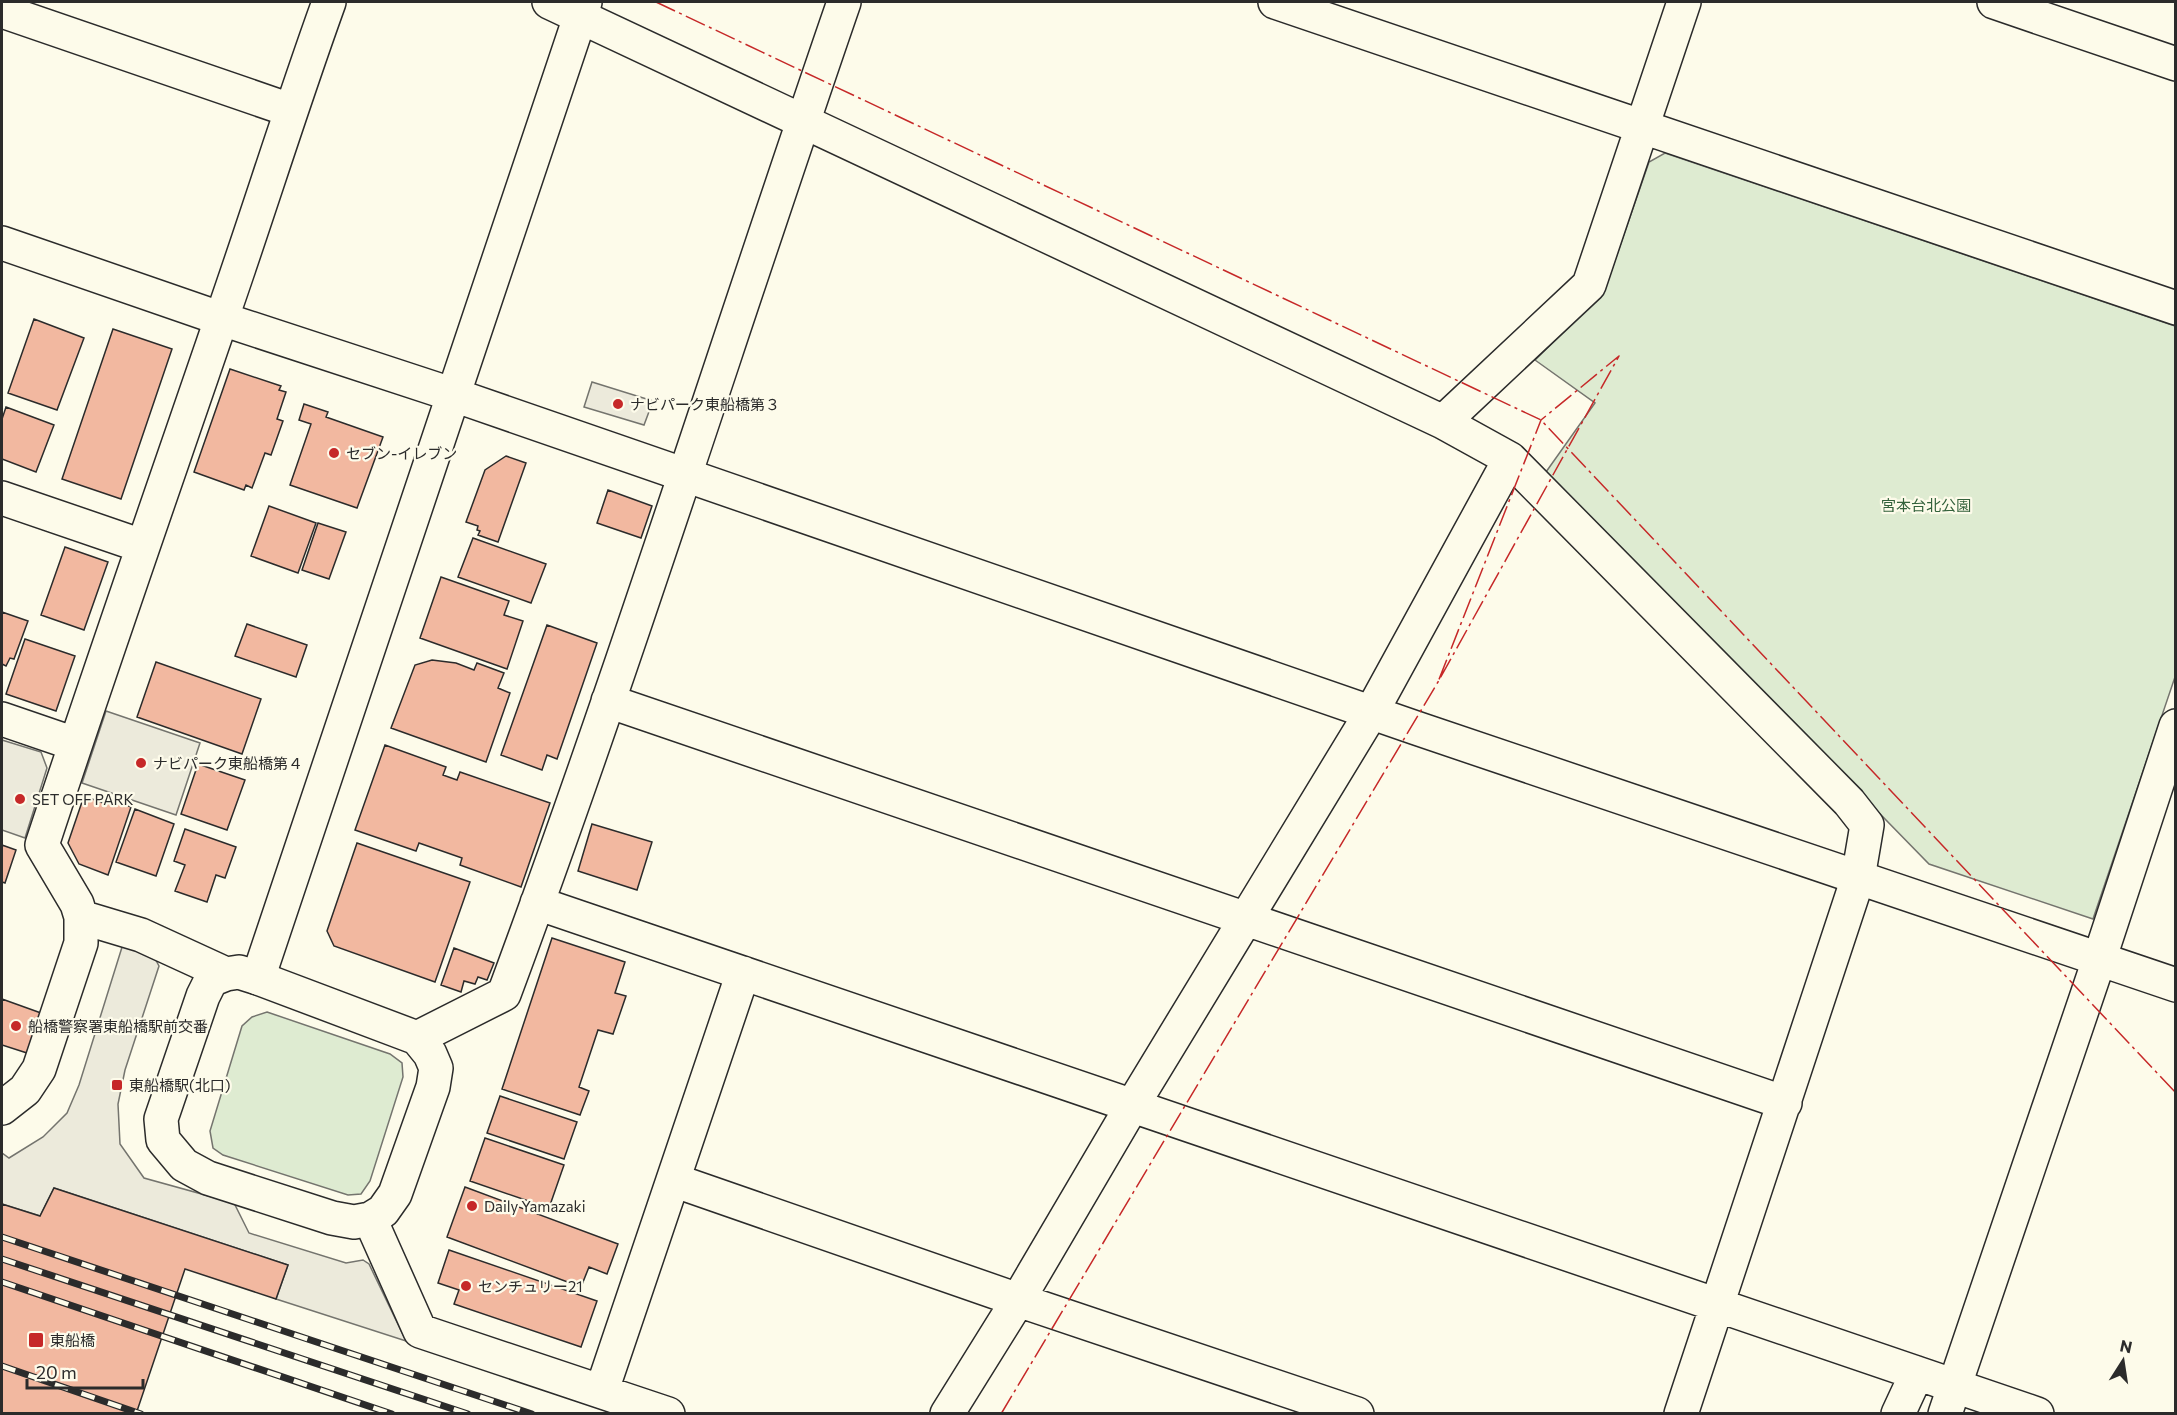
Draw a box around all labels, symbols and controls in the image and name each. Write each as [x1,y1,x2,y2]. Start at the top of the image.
place label: ナビパーク東船橋第３ [630,395,780,413]
marker: ナビパーク東船橋第３ [611,397,625,411]
place label: セブン-イレブン [346,444,457,462]
marker: セブン-イレブン [327,446,341,460]
park label: 宮本台北公園 [1881,496,1971,514]
place label: ナビパーク東船橋第４ [153,754,303,772]
marker: ナビパーク東船橋第４ [134,756,148,770]
place label: SET OFF PARK [32,790,134,808]
marker: SET OFF PARK [13,792,27,806]
place label: 船橋警察署東船橋駅前交番 [28,1017,208,1035]
marker: 船橋警察署東船橋駅前交番 [9,1019,23,1033]
place label: 東船橋駅(北口) [129,1076,231,1094]
marker: 東船橋駅(北口) [110,1078,124,1092]
place label: Daily Yamazaki [484,1197,586,1215]
marker: Daily Yamazaki [465,1199,479,1213]
place label: センチュリー21 [478,1277,583,1295]
marker: センチュリー21 [459,1279,473,1293]
marker: 東船橋 [27,1331,45,1349]
place label: 東船橋 [50,1331,95,1349]
north arrow [2093,1331,2153,1391]
text: N [2118,1335,2134,1356]
scale bar [27,1352,142,1390]
text: 20 m [36,1361,77,1383]

